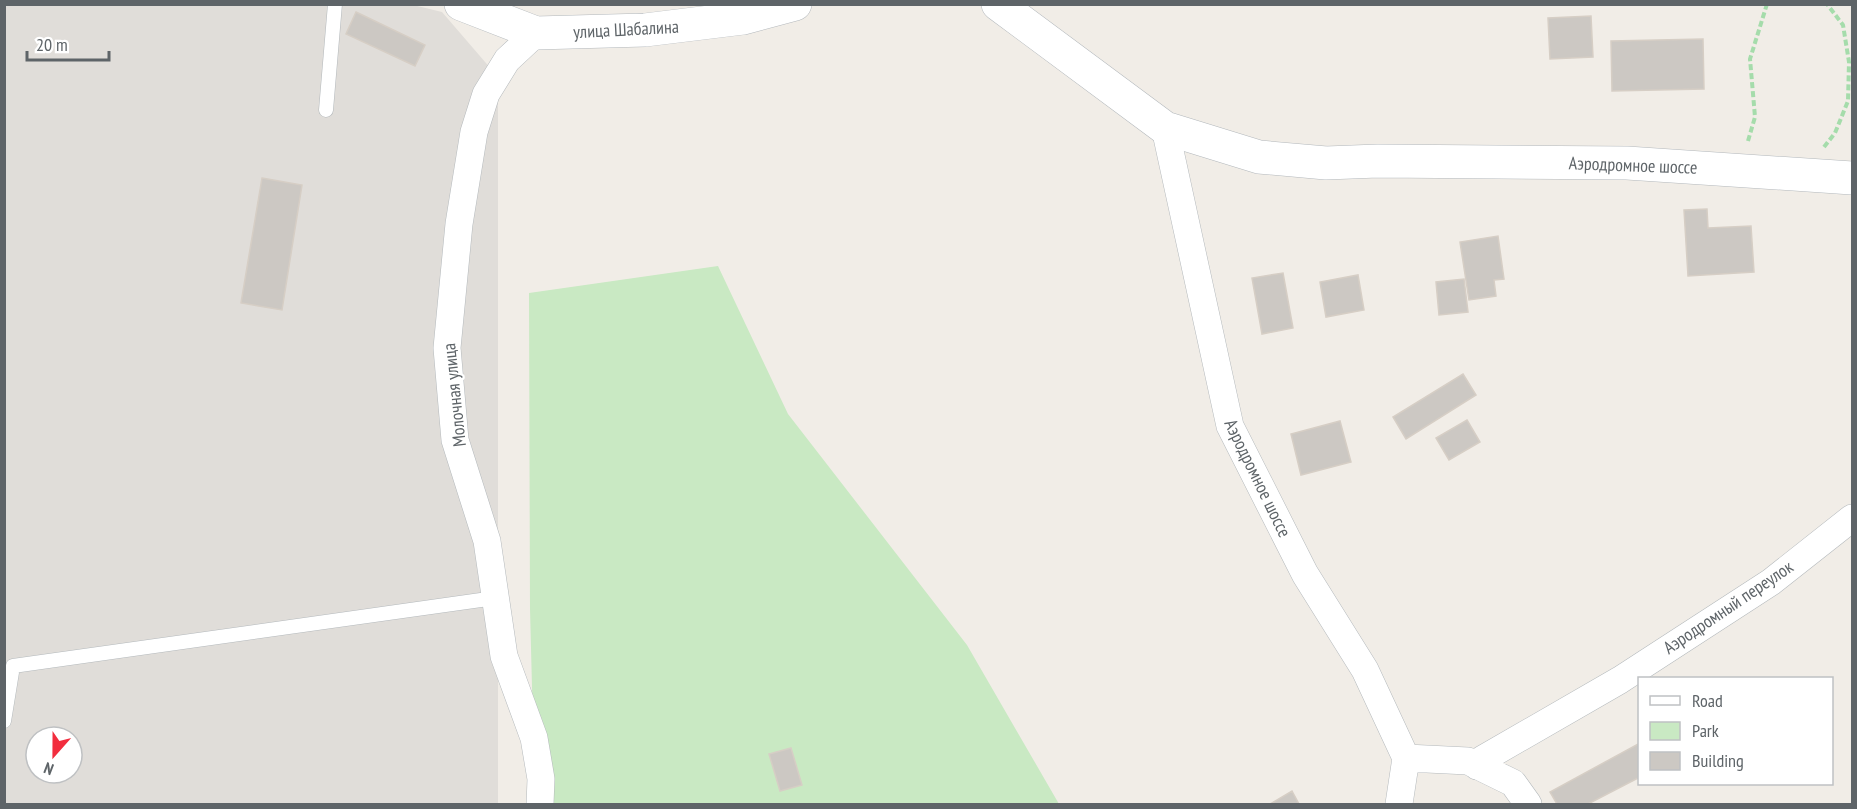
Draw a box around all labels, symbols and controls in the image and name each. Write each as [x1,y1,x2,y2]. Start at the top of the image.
street label: улица Шабалина [573,15,679,43]
scale bar [27,24,110,62]
text: 20 m [36,33,68,56]
street label: Аэродромное шоссе [1568,151,1698,179]
street label: Молочная улица [437,342,471,448]
street label: Аэродромное шоссе [1219,415,1297,541]
street label: Аэродромный переулок [1659,555,1797,659]
legend [1638,677,1833,785]
text: Road [1692,689,1723,712]
text: Park [1692,719,1719,742]
north arrow [24,725,84,785]
text: Building [1692,749,1744,772]
text: N [41,758,56,780]

